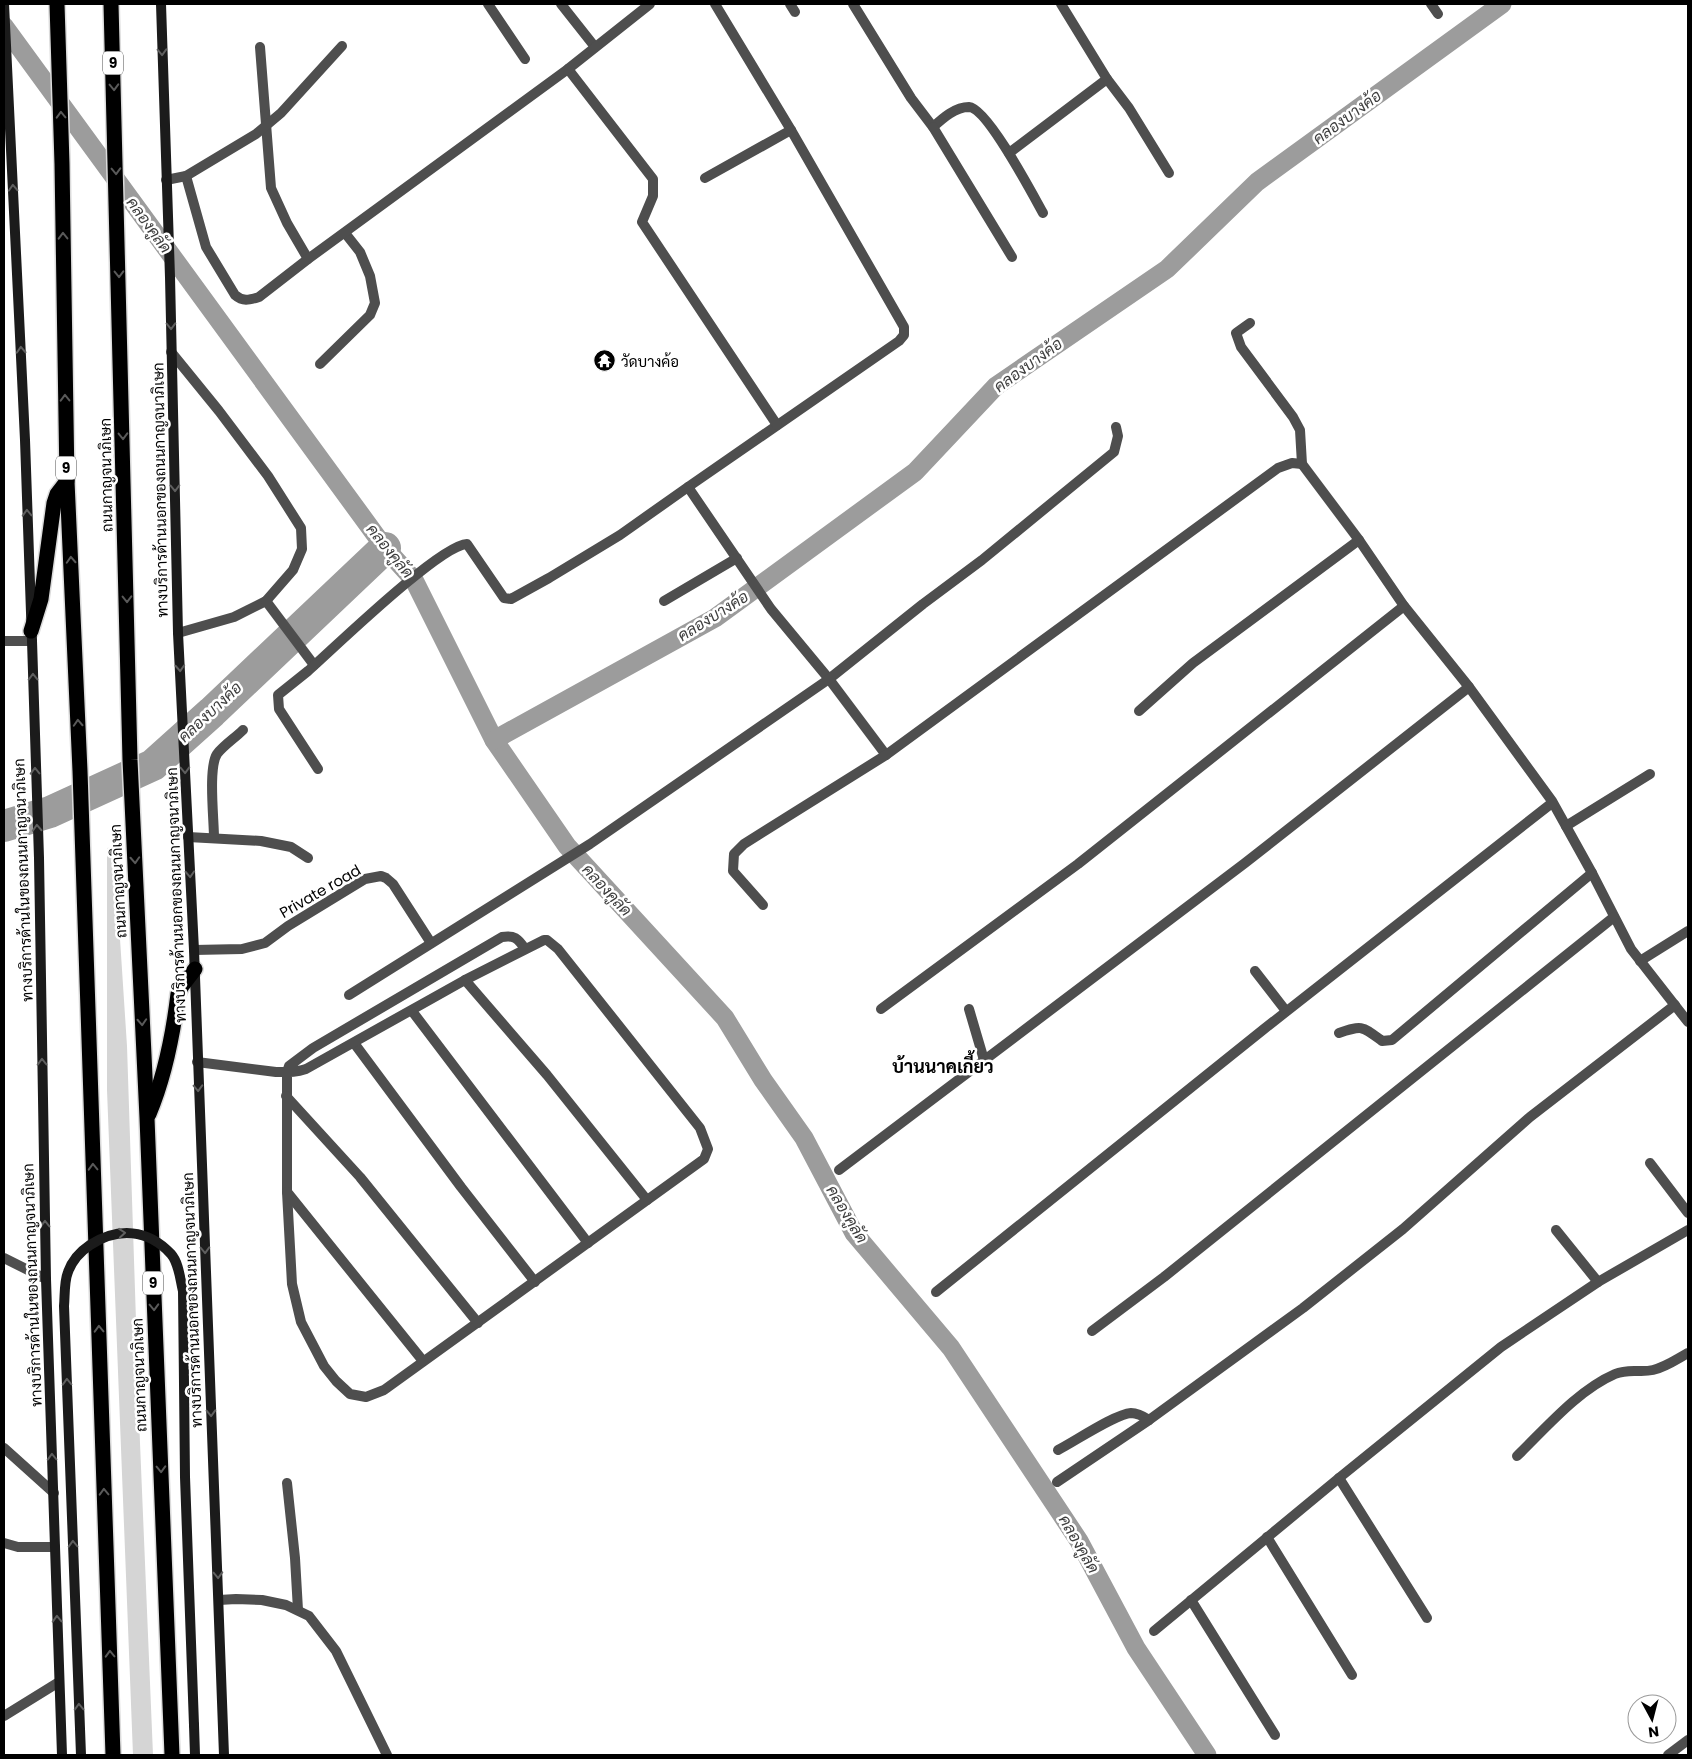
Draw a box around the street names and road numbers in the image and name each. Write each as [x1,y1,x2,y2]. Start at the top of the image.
road number: 9 [103,52,123,74]
street label: ทางบริการด้านนอกของถนนกาญจนาภิเษก [147,362,173,618]
street label: ถนนกาญจนาภิเษก [95,418,117,532]
road number: 9 [56,456,76,479]
street label: ทางบริการด้านในของถนนกาญจนาภิเษก [8,758,38,1002]
street label: ทางบริการด้านนอกของถนนกาญจนาภิเษก [161,767,191,1023]
street label: ถนนกาญจนาภิเษก [105,824,131,938]
street label: Private road [275,859,365,923]
street label: ทางบริการด้านในของถนนกาญจนาภิเษก [17,1163,47,1407]
street label: ทางบริการด้านนอกของถนนกาญจนาภิเษก [177,1172,207,1428]
road number: 9 [143,1272,163,1295]
street label: ถนนกาญจนาภิเษก [127,1318,151,1432]

